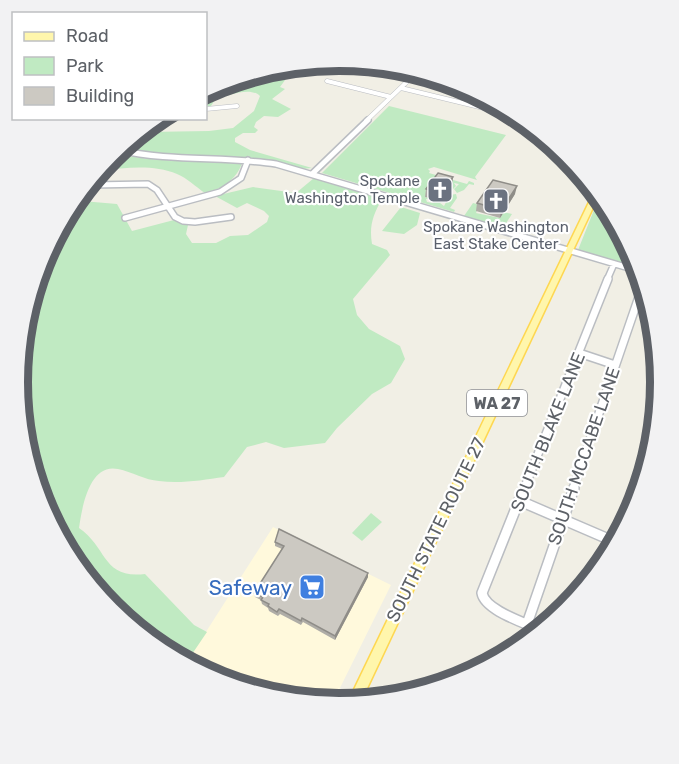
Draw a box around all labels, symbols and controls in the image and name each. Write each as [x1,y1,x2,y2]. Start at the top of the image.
legend [12,12,207,120]
text: Road [66,25,109,47]
text: Park [66,55,104,77]
text: Building [66,85,134,107]
place label: Spokane Washington Temple [285,172,420,207]
church icon: Spokane Washington Temple [425,175,455,205]
church icon: Spokane Washington East Stake Center [481,186,511,216]
place label: Spokane Washington East Stake Center [423,218,569,253]
street label: SOUTH BLAKE LANE [506,349,590,515]
street label: SOUTH MCCABE LANE [543,364,625,548]
road number: WA 27 [467,390,527,416]
street label: SOUTH STATE ROUTE 27 [382,434,490,626]
supermarket icon: Safeway [297,572,327,602]
place label: Safeway [209,575,292,600]

